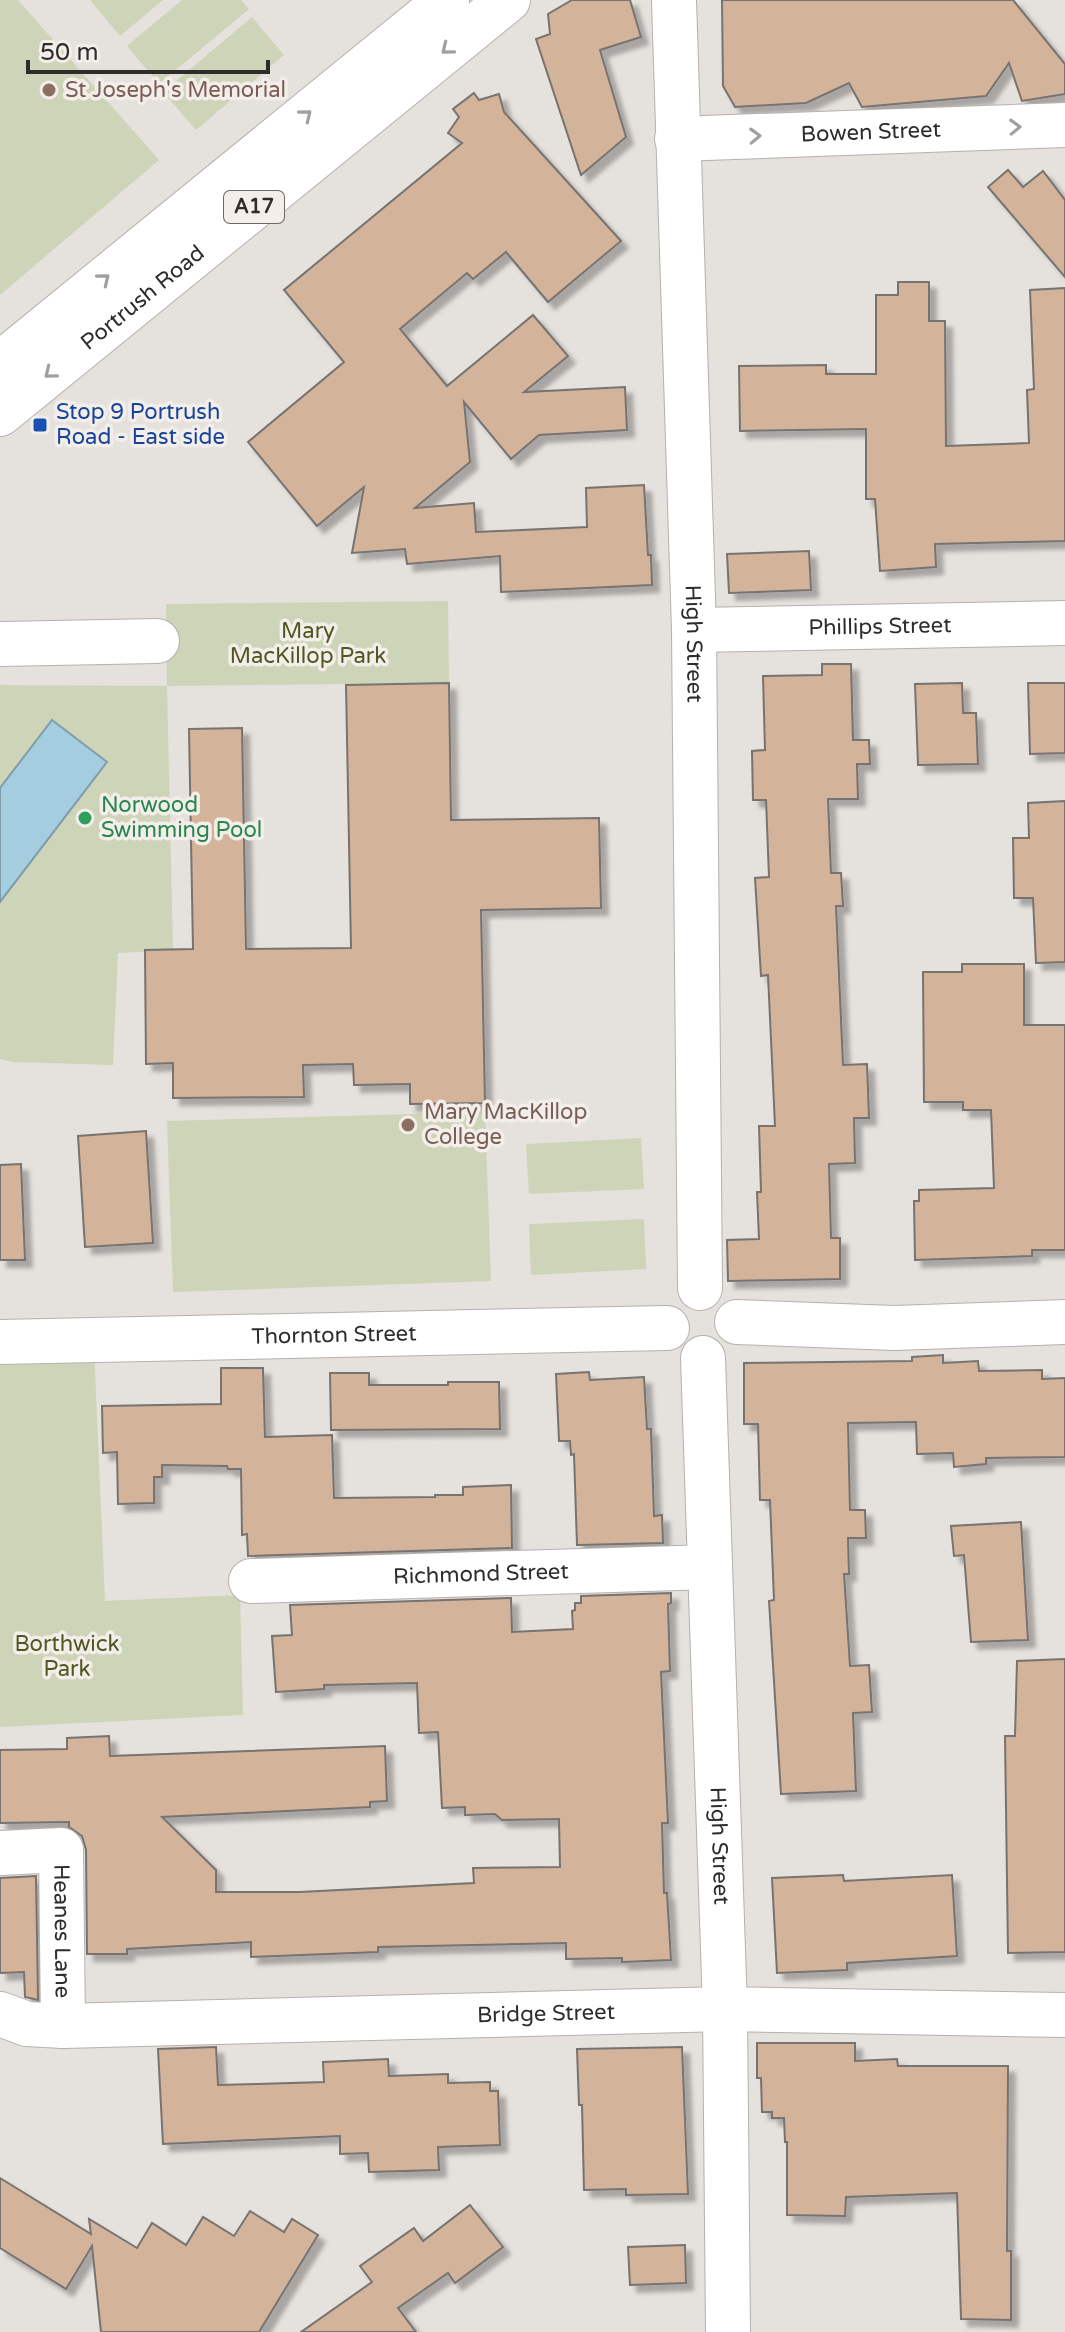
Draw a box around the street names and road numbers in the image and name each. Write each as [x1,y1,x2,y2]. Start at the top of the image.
street label: Bowen Street [800,116,941,148]
road number: A17 [224,191,284,223]
street label: Portrush Road [76,240,210,356]
street label: High Street [680,584,708,703]
street label: Phillips Street [808,612,952,641]
street label: Thornton Street [251,1320,417,1350]
street label: Richmond Street [393,1558,569,1590]
street label: High Street [705,1786,734,1905]
street label: Heanes Lane [48,1864,76,1998]
street label: Bridge Street [477,1999,615,2028]

